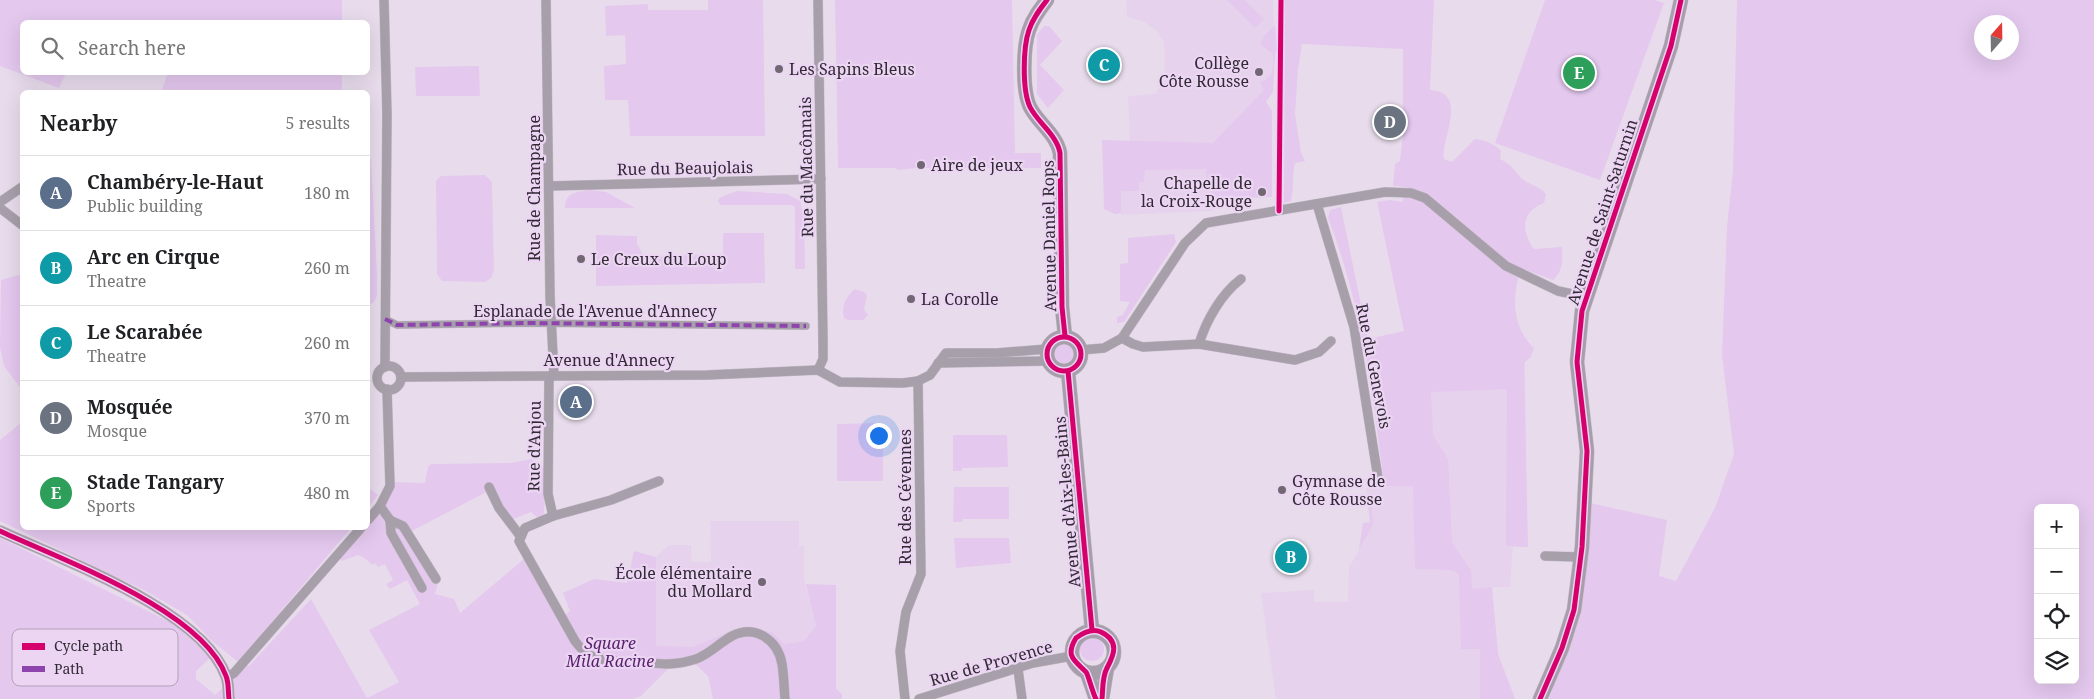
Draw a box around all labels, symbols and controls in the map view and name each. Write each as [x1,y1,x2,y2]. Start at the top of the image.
north arrow [1974,15,2019,60]
search box [20,20,370,75]
icon: search [38,34,66,62]
text: Search here [78,35,186,61]
pin: C [1088,46,1120,84]
place label: Collège Côte Rousse [1159,52,1249,92]
pin: E [1563,54,1595,92]
place label: Les Sapins Bleus [789,58,915,80]
marker: Les Sapins Bleus [773,63,785,75]
marker: Collège Côte Rousse [1253,66,1265,78]
street label: Rue du Macônnais [794,97,818,237]
pin: D [1374,103,1406,141]
text: Nearby [40,109,118,137]
text: 5 results [286,112,350,134]
street label: Rue de Champagne [523,115,545,261]
street label: Avenue de Saint-Saturnin [1561,116,1643,308]
place label: Aire de jeux [931,154,1024,176]
street label: Rue du Beaujolais [617,156,753,180]
marker: Aire de jeux [915,159,927,171]
street label: Avenue Daniel Rops [1037,160,1061,312]
text: Chambéry-le-Haut [87,169,263,195]
place label: Chapelle de la Croix-Rouge [1141,172,1252,212]
text: A [50,182,62,204]
text: 180 m [304,182,350,204]
marker: Chapelle de la Croix-Rouge [1256,186,1268,198]
text: Public building [87,195,203,217]
text: Arc en Cirque [87,244,220,270]
place label: Le Creux du Loup [591,248,727,270]
marker: Le Creux du Loup [575,253,587,265]
text: B [51,257,61,279]
text: 260 m [304,257,350,279]
text: Theatre [87,270,146,292]
place label: La Corolle [921,288,998,310]
marker: La Corolle [905,293,917,305]
street label: Esplanade de l'Avenue d'Annecy [473,300,718,322]
street label: Rue du Genevois [1351,301,1397,431]
text: Le Scarabée [87,319,203,345]
text: C [51,332,61,354]
text: 260 m [304,332,350,354]
text: Theatre [87,345,146,367]
street label: Avenue d'Annecy [544,349,675,371]
pin: A [560,383,592,421]
text: Mosquée [87,394,173,420]
street label: Rue d'Anjou [522,400,546,492]
text: D [50,407,62,429]
text: 370 m [304,407,350,429]
street label: Avenue d'Aix-les-Bains [1049,415,1085,589]
text: Mosque [87,420,147,442]
your location [866,423,892,449]
street label: Rue des Cévennes [894,429,916,565]
text: Stade Tangary [87,469,224,495]
place label: Gymnase de Côte Rousse [1292,470,1385,510]
text: E [51,482,61,504]
text: 480 m [304,482,350,504]
marker: Gymnase de Côte Rousse [1276,484,1288,496]
text: Sports [87,495,135,517]
map controls [2034,504,2079,684]
button: + [2034,504,2079,549]
pin: B [1275,538,1307,576]
button: − [2034,549,2079,594]
place label: École élémentaire du Mollard [615,562,752,602]
marker: École élémentaire du Mollard [756,576,768,588]
button: locate [2034,594,2079,639]
legend [12,629,178,686]
park label: Square Mila Racine [565,632,654,672]
street label: Rue de Provence [927,635,1055,691]
text: Cycle path [54,636,123,655]
button: layers [2034,639,2079,684]
text: Path [54,659,84,678]

